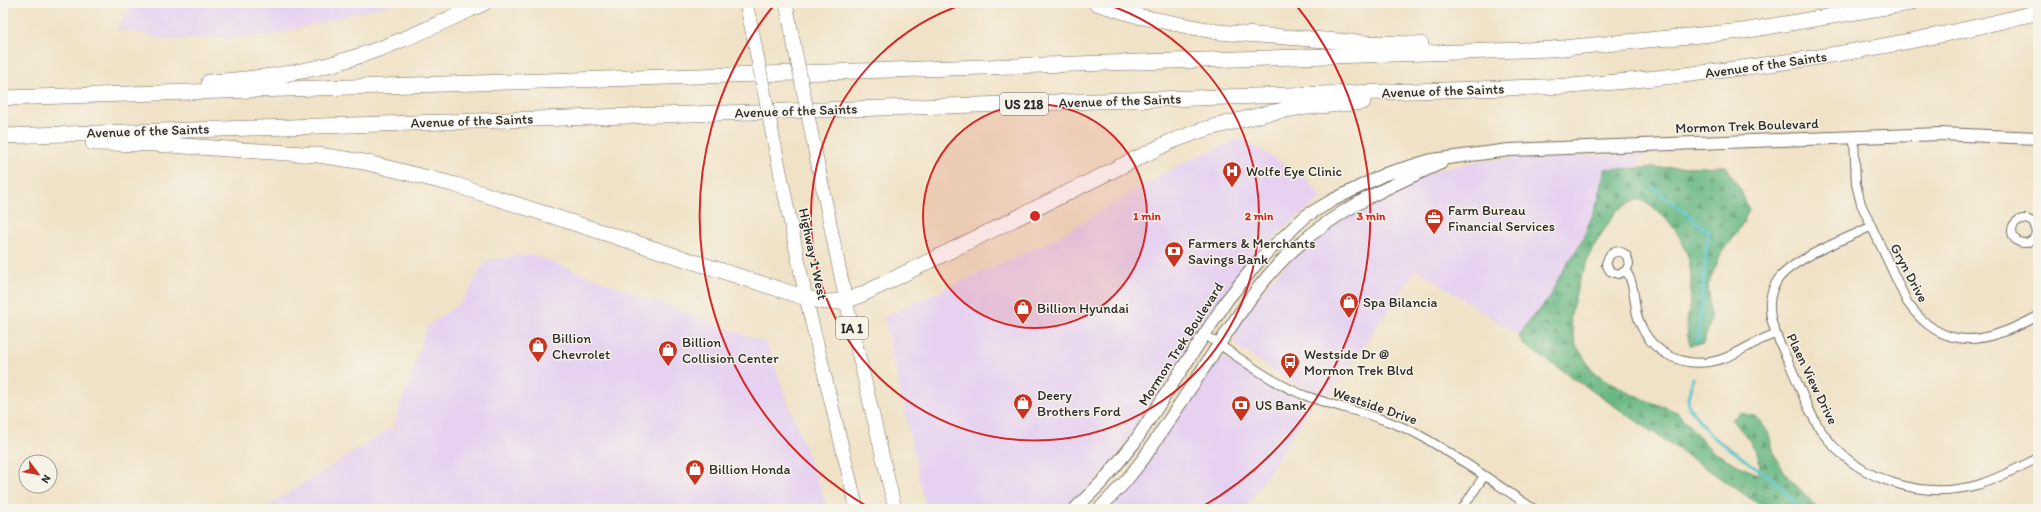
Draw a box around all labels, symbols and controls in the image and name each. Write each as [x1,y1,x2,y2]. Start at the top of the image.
street label: Avenue of the Saints [1704,48,1828,82]
street label: Avenue of the Saints [1381,80,1505,102]
street label: Avenue of the Saints [1058,90,1182,112]
road number: US 218 [1000,93,1048,115]
street label: Avenue of the Saints [734,100,858,122]
street label: Avenue of the Saints [410,110,534,132]
street label: Mormon Trek Boulevard [1675,115,1819,137]
street label: Avenue of the Saints [86,120,210,142]
hospital icon: Wolfe Eye Clinic [1221,160,1243,188]
place label: Wolfe Eye Clinic [1246,163,1343,180]
place label: Farm Bureau Financial Services [1448,202,1555,235]
street label: Highway 1 West [795,206,831,302]
office icon: Farm Bureau Financial Services [1423,207,1445,235]
centre of rings [1028,209,1042,223]
text: 1 min [1133,209,1162,223]
text: 2 min [1245,209,1274,223]
text: 3 min [1357,209,1386,223]
place label: Farmers & Merchants Savings Bank [1188,235,1316,268]
bank icon: Farmers & Merchants Savings Bank [1163,240,1185,268]
street label: Gryn Drive [1886,241,1932,306]
street label: Mormon Trek Boulevard [1135,279,1227,409]
shop icon: Spa Bilancia [1338,291,1360,319]
place label: Spa Bilancia [1363,294,1437,311]
shop icon: Billion Hyundai [1012,297,1034,325]
place label: Billion Hyundai [1037,300,1129,317]
road number: IA 1 [836,317,868,339]
place label: Billion Chevrolet [552,330,610,363]
street label: Plaen View Drive [1783,331,1842,428]
place label: Billion Collision Center [682,334,779,367]
shop icon: Billion Chevrolet [527,335,549,363]
shop icon: Billion Collision Center [657,339,679,367]
place label: Westside Dr @ Mormon Trek Blvd [1304,346,1414,379]
bus stop icon: Westside Dr @ Mormon Trek Blvd [1279,351,1301,379]
street label: Westside Drive [1330,384,1420,429]
place label: Deery Brothers Ford [1037,387,1121,420]
shop icon: Deery Brothers Ford [1012,392,1034,420]
bank icon: US Bank [1230,394,1252,422]
place label: US Bank [1255,397,1307,414]
north arrow [18,454,58,494]
shop icon: Billion Honda [684,458,706,486]
place label: Billion Honda [709,461,791,478]
text: N [39,472,54,486]

